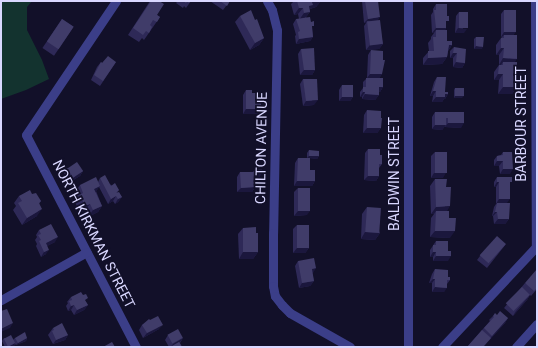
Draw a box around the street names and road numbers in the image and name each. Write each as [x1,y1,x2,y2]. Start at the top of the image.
street label: BARBOUR STREET [513,66,529,182]
street label: CHILTON AVENUE [252,92,270,204]
street label: BALDWIN STREET [386,117,402,231]
street label: NORTH KIRKMAN STREET [49,157,139,311]

